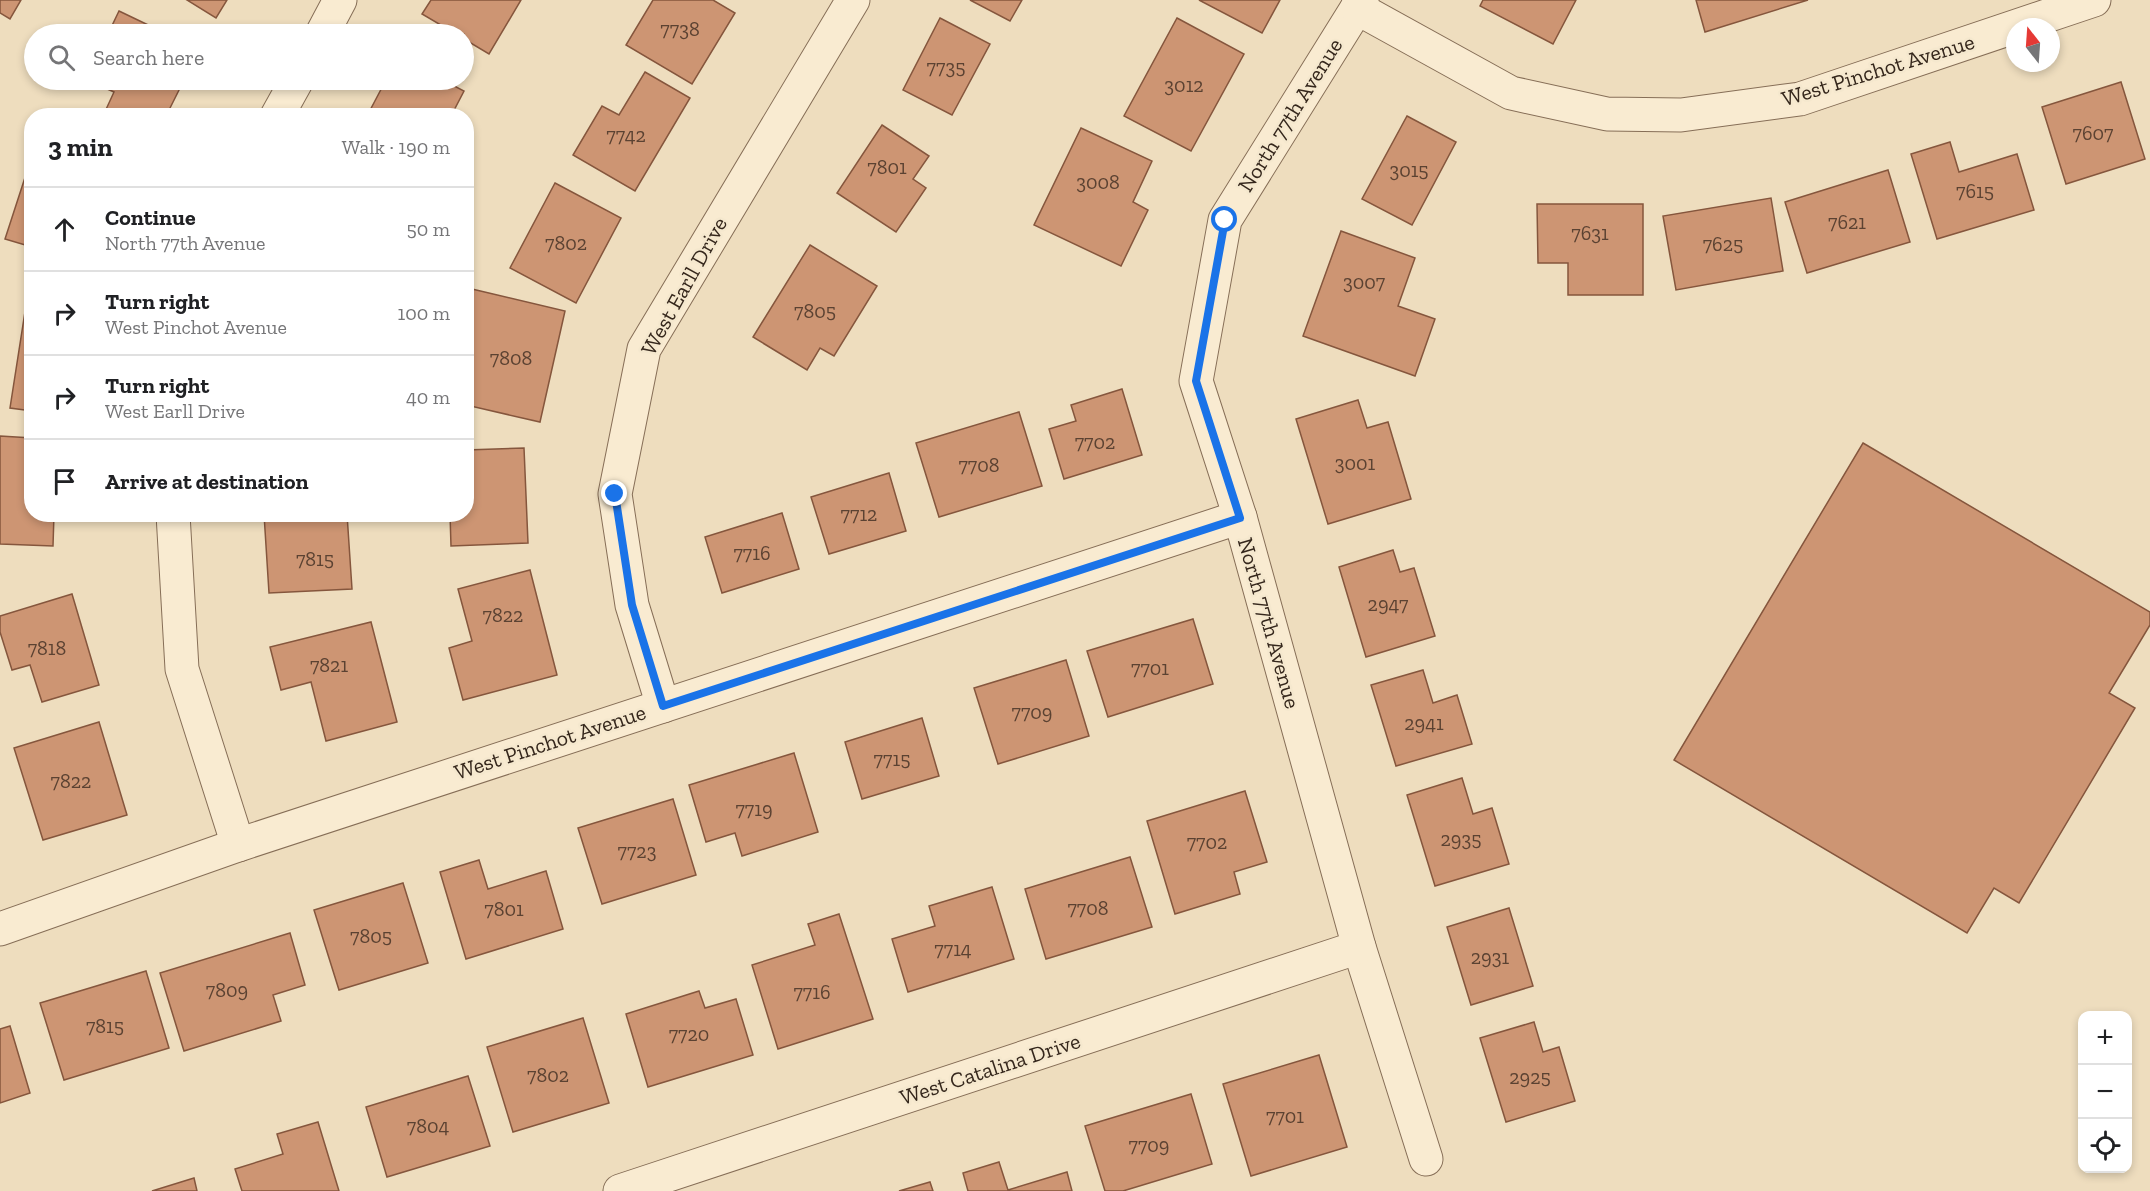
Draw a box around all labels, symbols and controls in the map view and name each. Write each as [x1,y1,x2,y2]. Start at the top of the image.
house number: 7738 [660,17,700,41]
north arrow [2006,18,2060,72]
search box [24,24,474,90]
street label: West Pinchot Avenue [1778,28,1978,112]
street label: North 77th Avenue [1232,33,1348,197]
icon: search [45,41,78,74]
text: Search here [93,44,204,71]
house number: 7735 [927,55,965,79]
house number: 3012 [1164,73,1204,97]
house number: 7607 [2073,121,2114,145]
house number: 7742 [606,123,646,147]
text: 3 min [48,131,113,163]
text: Walk · 190 m [342,135,450,159]
house number: 7801 [867,155,907,179]
house number: 3015 [1389,158,1429,182]
house number: 3008 [1076,170,1120,194]
house number: 7615 [1956,179,1994,203]
text: Continue [105,204,196,231]
route start [1211,206,1237,232]
house number: 7621 [1828,210,1866,234]
street label: West Earll Drive [635,212,733,360]
icon: ahead [48,213,81,246]
text: 50 m [406,217,450,241]
house number: 7631 [1571,221,1609,245]
text: North 77th Avenue [105,231,266,255]
house number: 7802 [545,231,587,255]
house number: 7625 [1703,232,1743,256]
house number: 3007 [1343,270,1386,294]
text: Turn right [105,288,209,315]
icon: right [48,297,81,330]
house number: 7805 [794,299,836,323]
text: 100 m [397,301,450,325]
text: West Pinchot Avenue [105,315,287,339]
house number: 7808 [490,346,532,370]
text: Turn right [105,372,209,399]
icon: right [48,381,81,414]
text: 40 m [406,385,450,409]
text: West Earll Drive [105,399,245,423]
house number: 7702 [1075,430,1115,454]
house number: 3001 [1335,451,1376,475]
house number: 7708 [958,453,1000,477]
icon: arrive [48,465,81,498]
text: Arrive at destination [105,468,308,495]
route end [601,480,627,506]
house number: 7712 [841,502,877,526]
street label: North 77th Avenue [1232,534,1306,712]
house number: 7716 [733,541,771,565]
house number: 7815 [296,547,334,571]
house number: 2947 [1368,592,1409,616]
house number: 7822 [483,603,523,627]
house number: 7818 [28,636,66,660]
house number: 7821 [310,653,348,677]
house number: 7701 [1131,656,1169,680]
street label: West Pinchot Avenue [451,698,649,786]
house number: 7709 [1012,700,1052,724]
house number: 2941 [1404,711,1444,735]
house number: 7715 [874,747,910,771]
house number: 7822 [51,769,91,793]
house number: 7719 [735,797,773,821]
house number: 2935 [1441,827,1481,851]
house number: 7702 [1187,830,1227,854]
house number: 7723 [618,839,656,863]
house number: 7708 [1067,896,1109,920]
house number: 7801 [484,897,524,921]
house number: 7805 [350,924,392,948]
house number: 7714 [934,937,972,961]
house number: 2931 [1471,945,1509,969]
house number: 7809 [206,978,248,1002]
house number: 7716 [793,980,831,1004]
map controls [2078,1011,2132,1173]
button: + [2078,1011,2132,1065]
house number: 7815 [86,1014,124,1038]
house number: 7720 [669,1022,709,1046]
street label: West Catalina Drive [896,1027,1084,1111]
house number: 7802 [527,1063,569,1087]
house number: 2925 [1509,1065,1551,1089]
button: − [2078,1065,2132,1119]
house number: 7701 [1266,1104,1304,1128]
house number: 7804 [407,1114,449,1138]
button: locate [2078,1119,2132,1173]
house number: 7709 [1129,1133,1169,1157]

